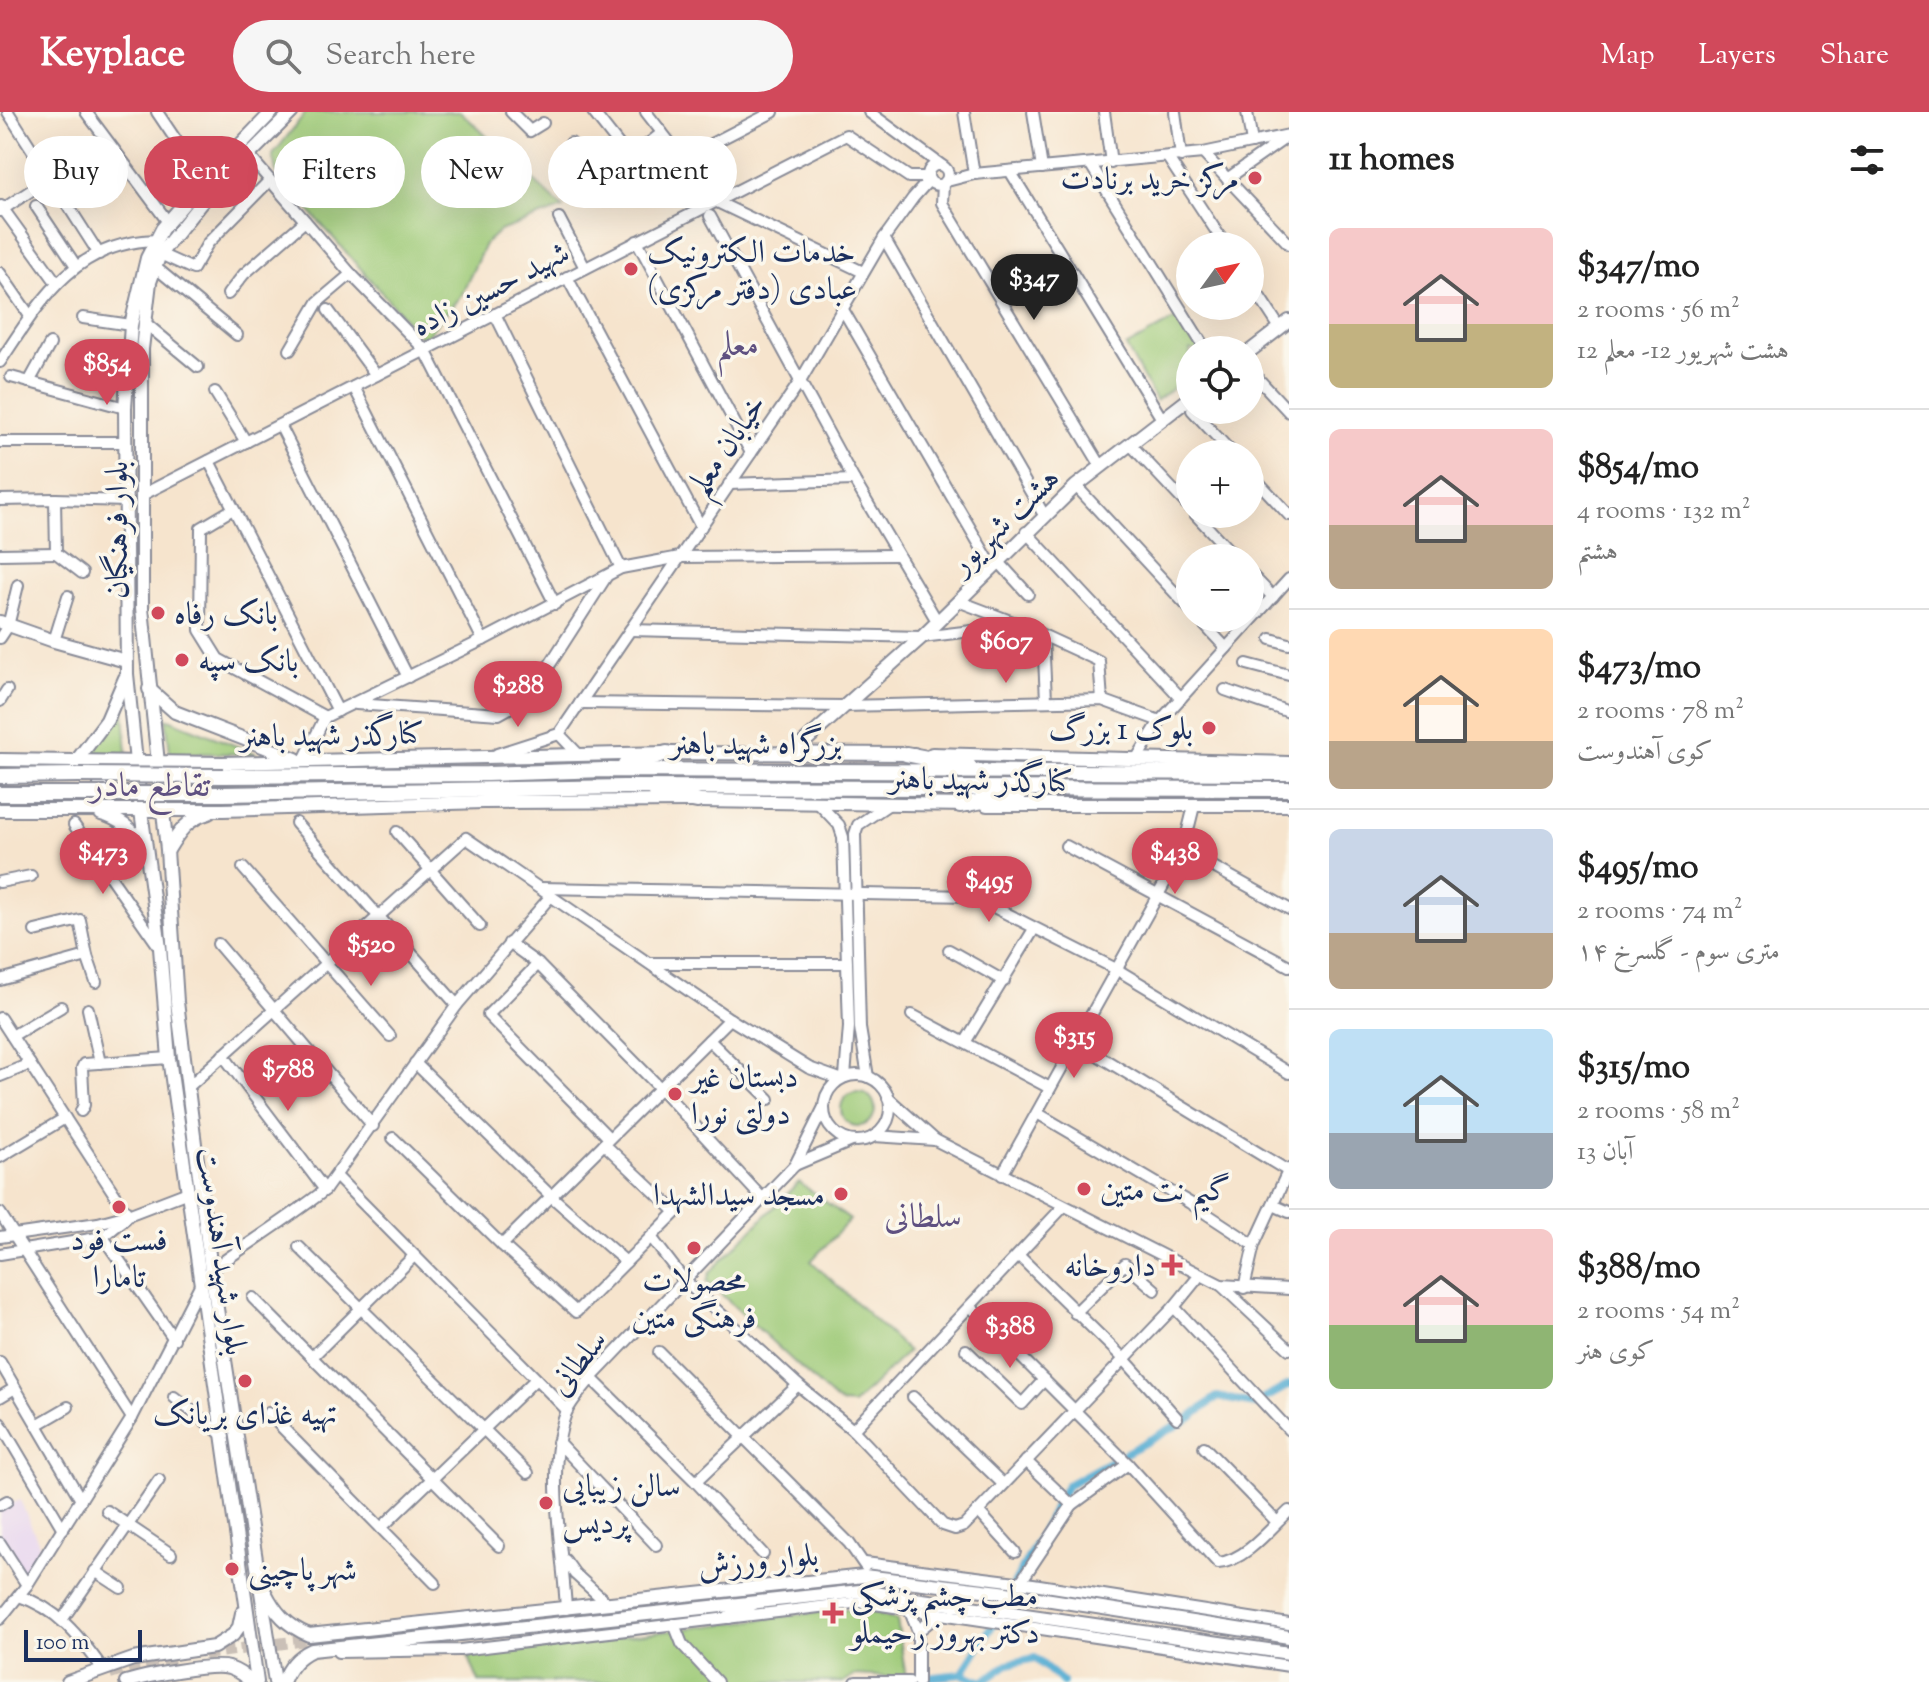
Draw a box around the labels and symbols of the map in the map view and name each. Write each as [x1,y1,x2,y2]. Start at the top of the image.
place label: مرکز خرید برنادت [1060,158,1239,204]
marker: مرکز خرید برنادت [1246,169,1264,187]
street label: شهید حسین زاده [404,231,578,350]
place label: خدمات الکترونیک عبادی (دفتر مرکزی) [647,231,857,314]
north arrow [1176,232,1264,320]
pin: $347 [987,254,1081,322]
marker: خدمات الکترونیک عبادی (دفتر مرکزی) [622,260,640,278]
district label: معلم [717,322,759,378]
pin: $854 [60,339,154,407]
street label: خیابان معلم [677,385,784,509]
street label: هشت شهریور [938,458,1072,589]
street label: بلوار فرهنگیان [96,461,142,599]
place label: بانک رفاه [174,593,278,639]
marker: بانک رفاه [149,604,167,622]
pin: $607 [959,617,1053,685]
place label: بانک سپه [198,640,299,686]
marker: بانک سپه [173,651,191,669]
pin: $288 [471,661,565,729]
place label: بلوک 1 بزرگ [1049,708,1193,754]
street label: کنارگذر شهید باهنر [237,710,424,762]
marker: بلوک 1 بزرگ [1200,719,1218,737]
street label: بزرگراه شهید باهنر [667,722,842,769]
street label: کنارگذر شهید باهنر [886,755,1073,807]
district label: تقاطع مادر [87,763,211,815]
pin: $473 [56,828,150,896]
pin: $438 [1128,828,1222,896]
pin: $495 [942,856,1036,924]
pin: $520 [324,920,418,988]
pin: $315 [1027,1012,1121,1080]
pin: $788 [241,1045,335,1113]
place label: دبستان غیر دولتی نورا [688,1056,798,1139]
marker: دبستان غیر دولتی نورا [666,1085,684,1103]
street label: بلوار شهید آهندوست [183,1144,257,1359]
place label: گیم نت متین [1100,1169,1231,1221]
place label: مسجد سیدالشهدا [653,1174,825,1220]
marker: گیم نت متین [1075,1180,1093,1198]
marker: مسجد سیدالشهدا [832,1185,850,1203]
district label: سلطانی [884,1194,962,1243]
marker: فست فود تامارا [110,1198,128,1216]
place label: فست فود تامارا [70,1219,168,1302]
marker: محصولات فرهنگی متین [685,1239,703,1257]
place label: داروخانه [1064,1245,1156,1291]
marker: داروخانه [1163,1256,1181,1274]
place label: محصولات فرهنگی متین [632,1260,756,1343]
pin: $388 [963,1302,1057,1370]
street label: سلطانی [539,1321,620,1407]
marker: تهیه غذای بریانک [236,1372,254,1390]
place label: تهیه غذای بریانک [153,1393,337,1439]
place label: سالن زیبایی پردیس [562,1465,681,1548]
marker: سالن زیبایی پردیس [537,1494,555,1512]
street label: بلوار ورزش [696,1534,821,1592]
place label: شهر پاچینی [248,1549,357,1595]
marker: شهر پاچینی [223,1560,241,1578]
place label: مطب چشم پزشکی دکتر بهروز رحیملو [848,1575,1040,1658]
marker: مطب چشم پزشکی دکتر بهروز رحیملو [822,1602,844,1624]
scale bar [24,1626,142,1662]

